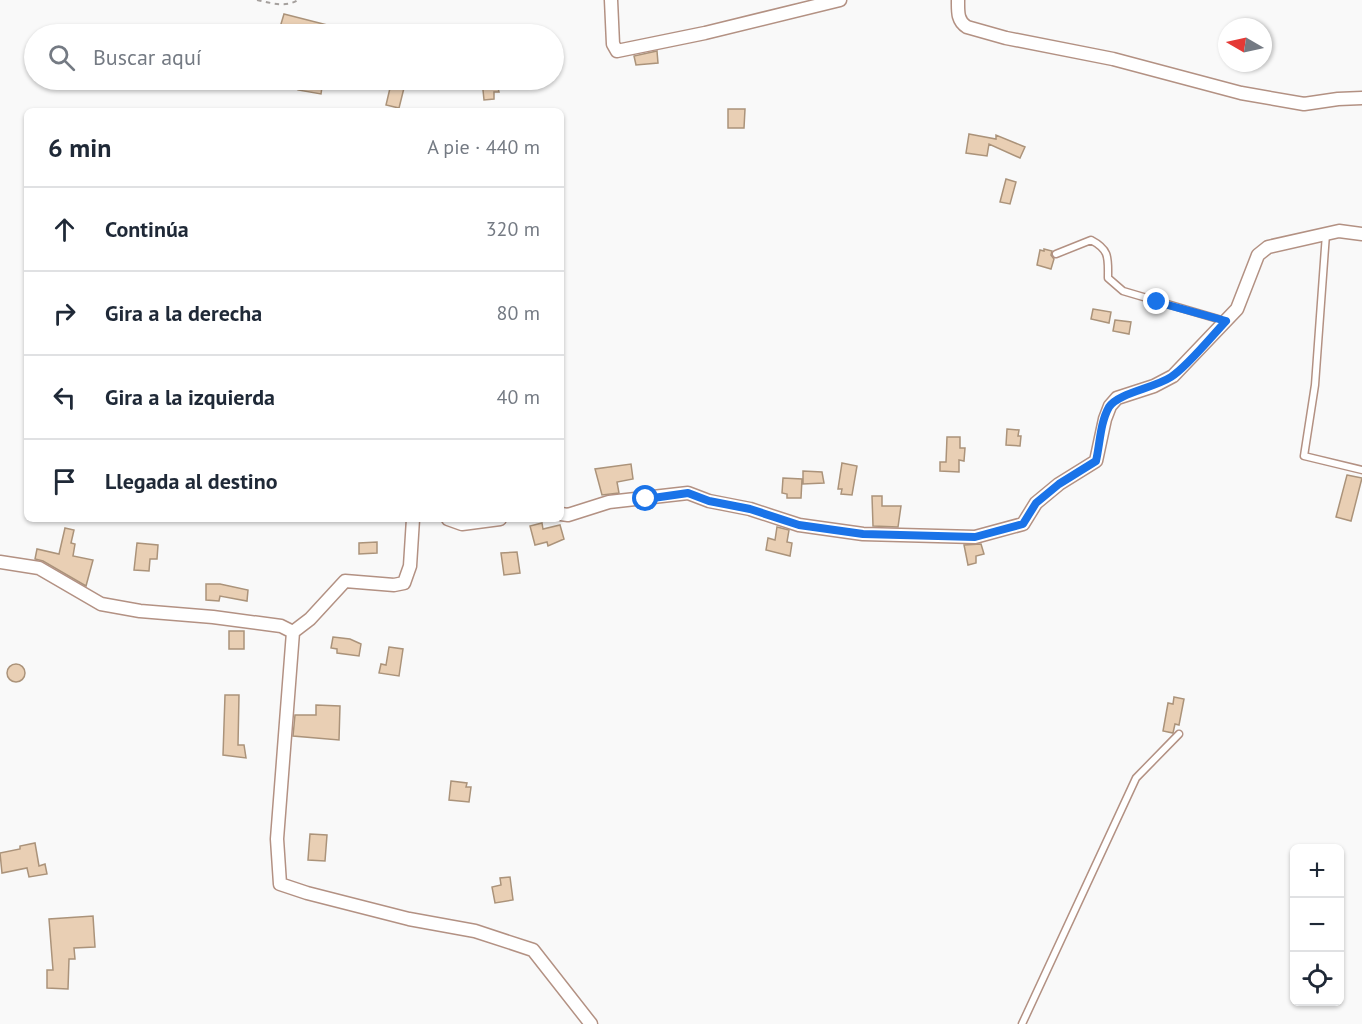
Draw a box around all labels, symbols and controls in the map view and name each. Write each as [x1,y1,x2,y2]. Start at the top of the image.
north arrow [1218,18,1272,72]
search box [24,24,564,90]
icon: search [45,41,78,74]
text: Buscar aquí [93,43,202,71]
text: 6 min [48,131,111,164]
text: A pie · 440 m [427,134,540,160]
icon: ahead [48,213,81,246]
text: Continúa [105,215,189,243]
text: 320 m [486,216,540,242]
route end [1143,288,1169,314]
icon: right [48,297,81,330]
text: Gira a la derecha [105,299,262,327]
text: 80 m [497,300,540,326]
icon: left [48,381,81,414]
text: Gira a la izquierda [105,383,275,411]
text: 40 m [497,384,540,410]
icon: arrive [48,465,81,498]
text: Llegada al destino [105,467,278,495]
route start [632,485,658,511]
map controls [1290,844,1344,1006]
button: + [1290,844,1344,898]
button: − [1290,898,1344,952]
button: locate [1290,952,1344,1006]

